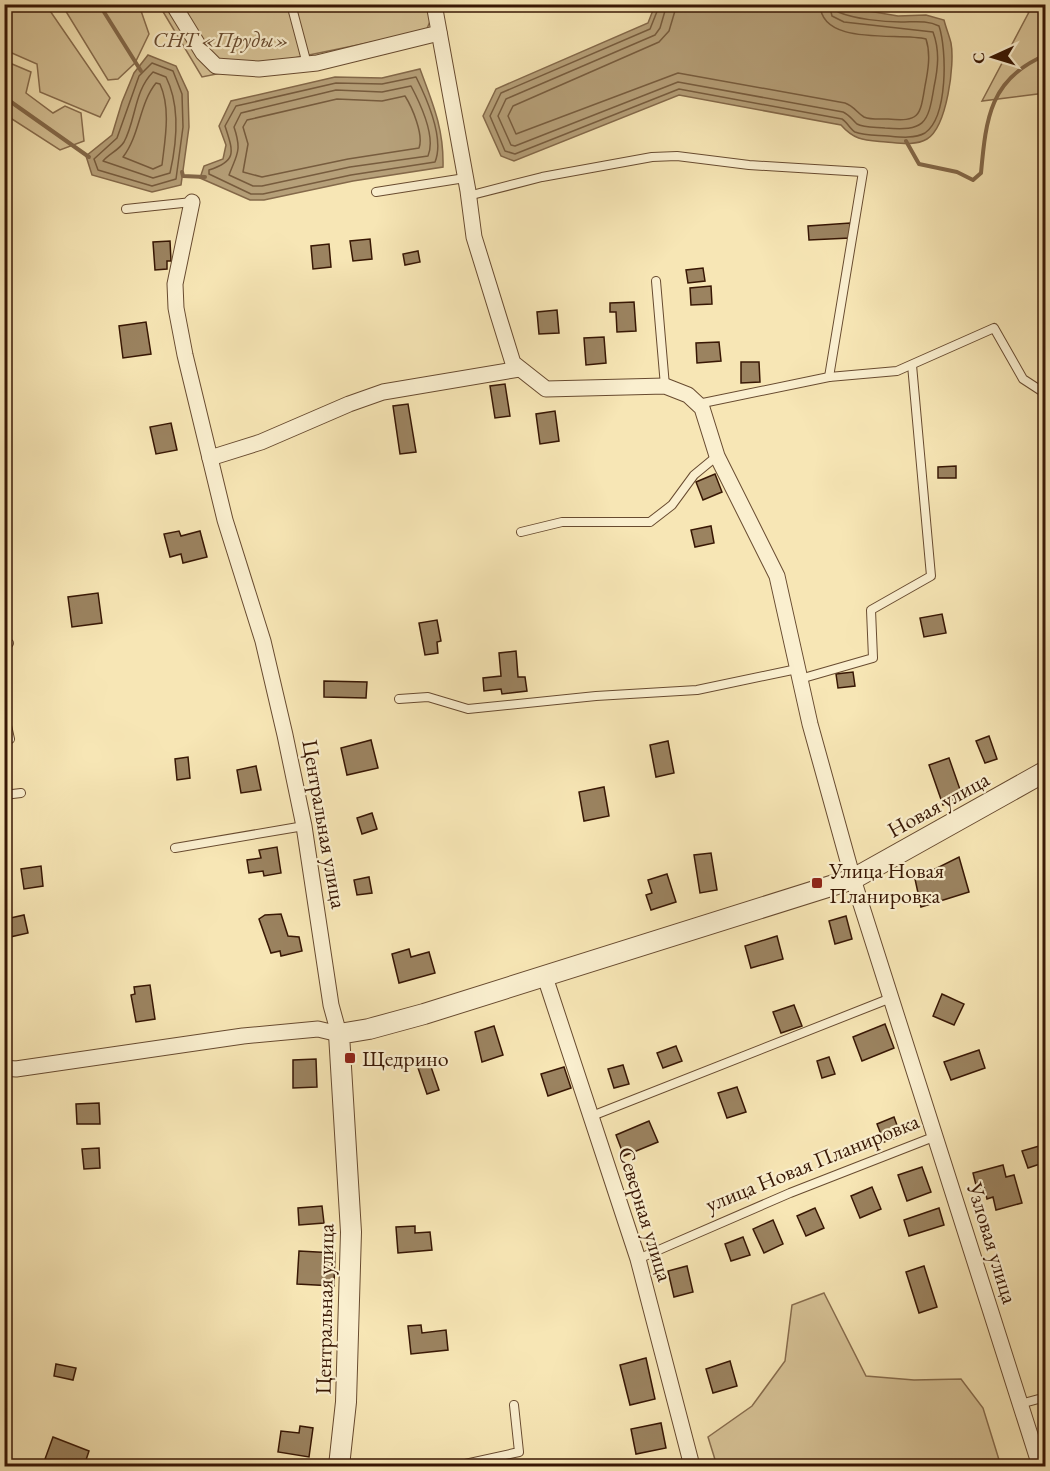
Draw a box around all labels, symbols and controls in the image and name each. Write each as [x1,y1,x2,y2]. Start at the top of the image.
park label: СНТ «Пруды» [153,25,289,54]
north arrow [963,27,1023,87]
text: С [968,52,989,64]
street label: Центральная улица [295,737,354,911]
street label: Новая улица [882,764,995,844]
place label: Улица Новая Планировка [828,856,944,910]
marker: Улица Новая Планировка [810,876,824,890]
place label: Щедрино [362,1044,449,1073]
marker: Щедрино [343,1051,357,1065]
street label: улица Новая Планировка [701,1106,924,1219]
street label: Северная улица [611,1143,680,1285]
street label: Узловая улица [960,1178,1025,1307]
street label: Центральная улица [309,1223,340,1395]

